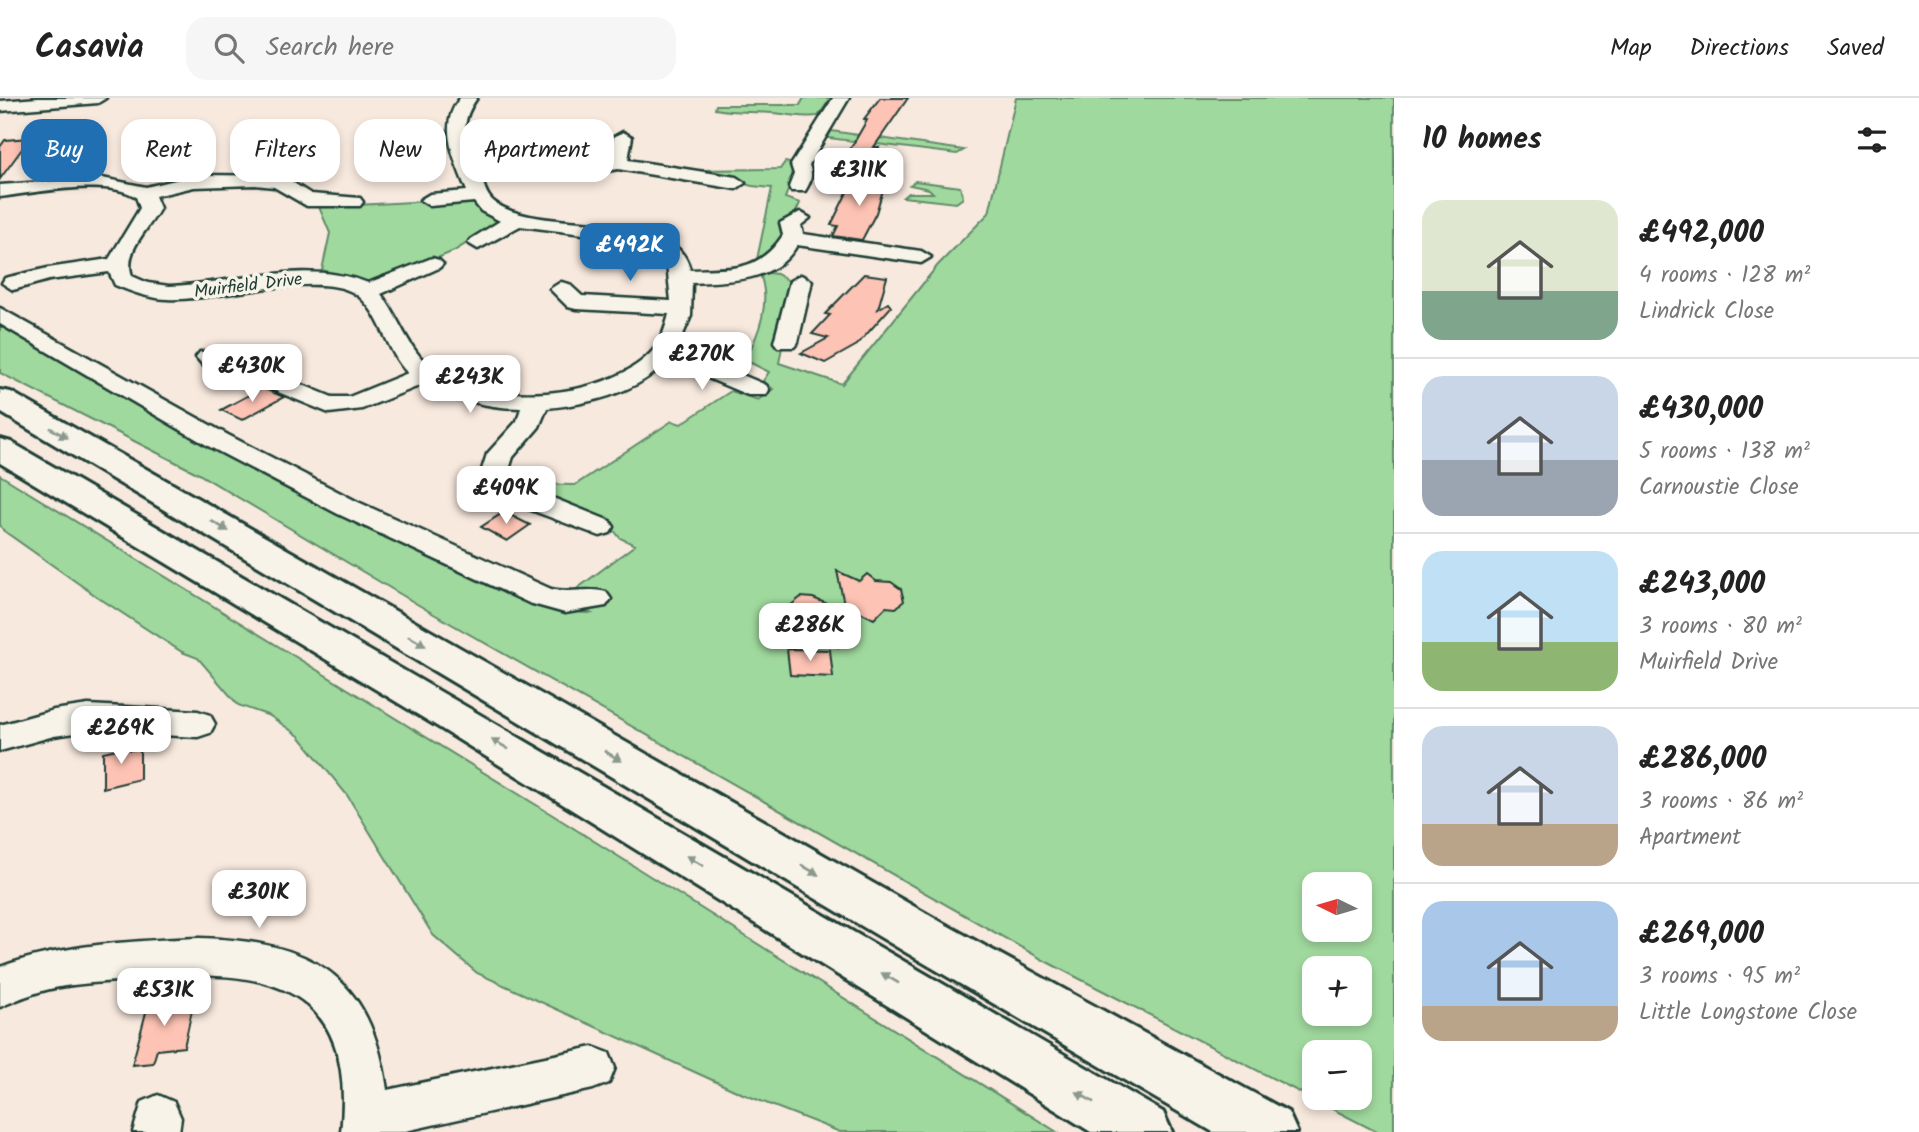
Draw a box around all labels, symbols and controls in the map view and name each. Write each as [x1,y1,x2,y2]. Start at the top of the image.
search box [186,17,676,80]
text: Casavia [35,22,144,75]
text: Search here [266,27,394,69]
icon: search [210,29,248,67]
text: Map [1610,29,1652,68]
text: Directions [1690,29,1789,68]
text: Saved [1827,29,1884,68]
text: 10 homes [1422,116,1542,164]
chip: Buy [21,119,107,182]
chip: Rent [121,119,216,182]
chip: Filters [230,119,340,182]
chip: New [354,119,446,182]
chip: Apartment [460,119,614,182]
icon: filters [1853,121,1891,159]
pin: £311K [810,148,908,208]
text: £311K [830,153,888,189]
text: £492,000 [1639,210,1764,258]
pin: £492K [581,223,679,283]
text: £492K [596,228,664,264]
icon: home [1478,228,1562,312]
text: 4 rooms · 128 m² [1639,258,1810,294]
street label: Muirfield Drive [192,265,304,308]
text: Lindrick Close [1639,294,1774,330]
pin: £270K [653,332,751,392]
text: £270K [669,337,735,373]
pin: £430K [203,344,301,404]
text: £430K [218,349,286,385]
pin: £243K [421,356,519,415]
text: £243K [435,360,505,396]
text: £430,000 [1639,386,1763,434]
icon: home [1478,404,1562,488]
one-way arrow [50,427,69,439]
text: 5 rooms · 138 m² [1639,434,1810,470]
pin: £409K [457,466,555,526]
text: Carnoustie Close [1639,470,1799,506]
text: £409K [473,471,539,507]
one-way arrow [211,520,230,532]
text: £243,000 [1639,561,1765,609]
icon: home [1478,579,1562,663]
pin: £286K [761,603,859,663]
text: £286K [775,608,845,644]
text: 3 rooms · 80 m² [1639,609,1802,645]
one-way arrow [407,635,426,647]
text: Muirfield Drive [1639,645,1778,681]
pin: £269K [72,706,170,766]
text: £269K [87,711,155,747]
text: £286,000 [1639,736,1766,784]
one-way arrow [491,738,510,751]
one-way arrow [604,749,623,762]
icon: home [1478,754,1562,838]
text: 3 rooms · 86 m² [1639,784,1803,820]
text: Apartment [1639,820,1741,856]
one-way arrow [686,855,705,868]
one-way arrow [800,864,819,876]
pin: £301K [210,870,308,930]
north arrow [1302,872,1372,942]
map controls [1302,872,1372,1110]
text: £301K [228,875,290,911]
text: £269,000 [1639,911,1764,959]
icon: home [1478,929,1562,1013]
button: + [1302,956,1372,1026]
text: 3 rooms · 95 m² [1639,959,1800,995]
pin: £531K [115,968,213,1028]
one-way arrow [881,972,900,985]
text: £531K [133,973,195,1009]
text: Little Longstone Close [1639,995,1857,1031]
button: − [1302,1040,1372,1110]
one-way arrow [1075,1090,1094,1103]

